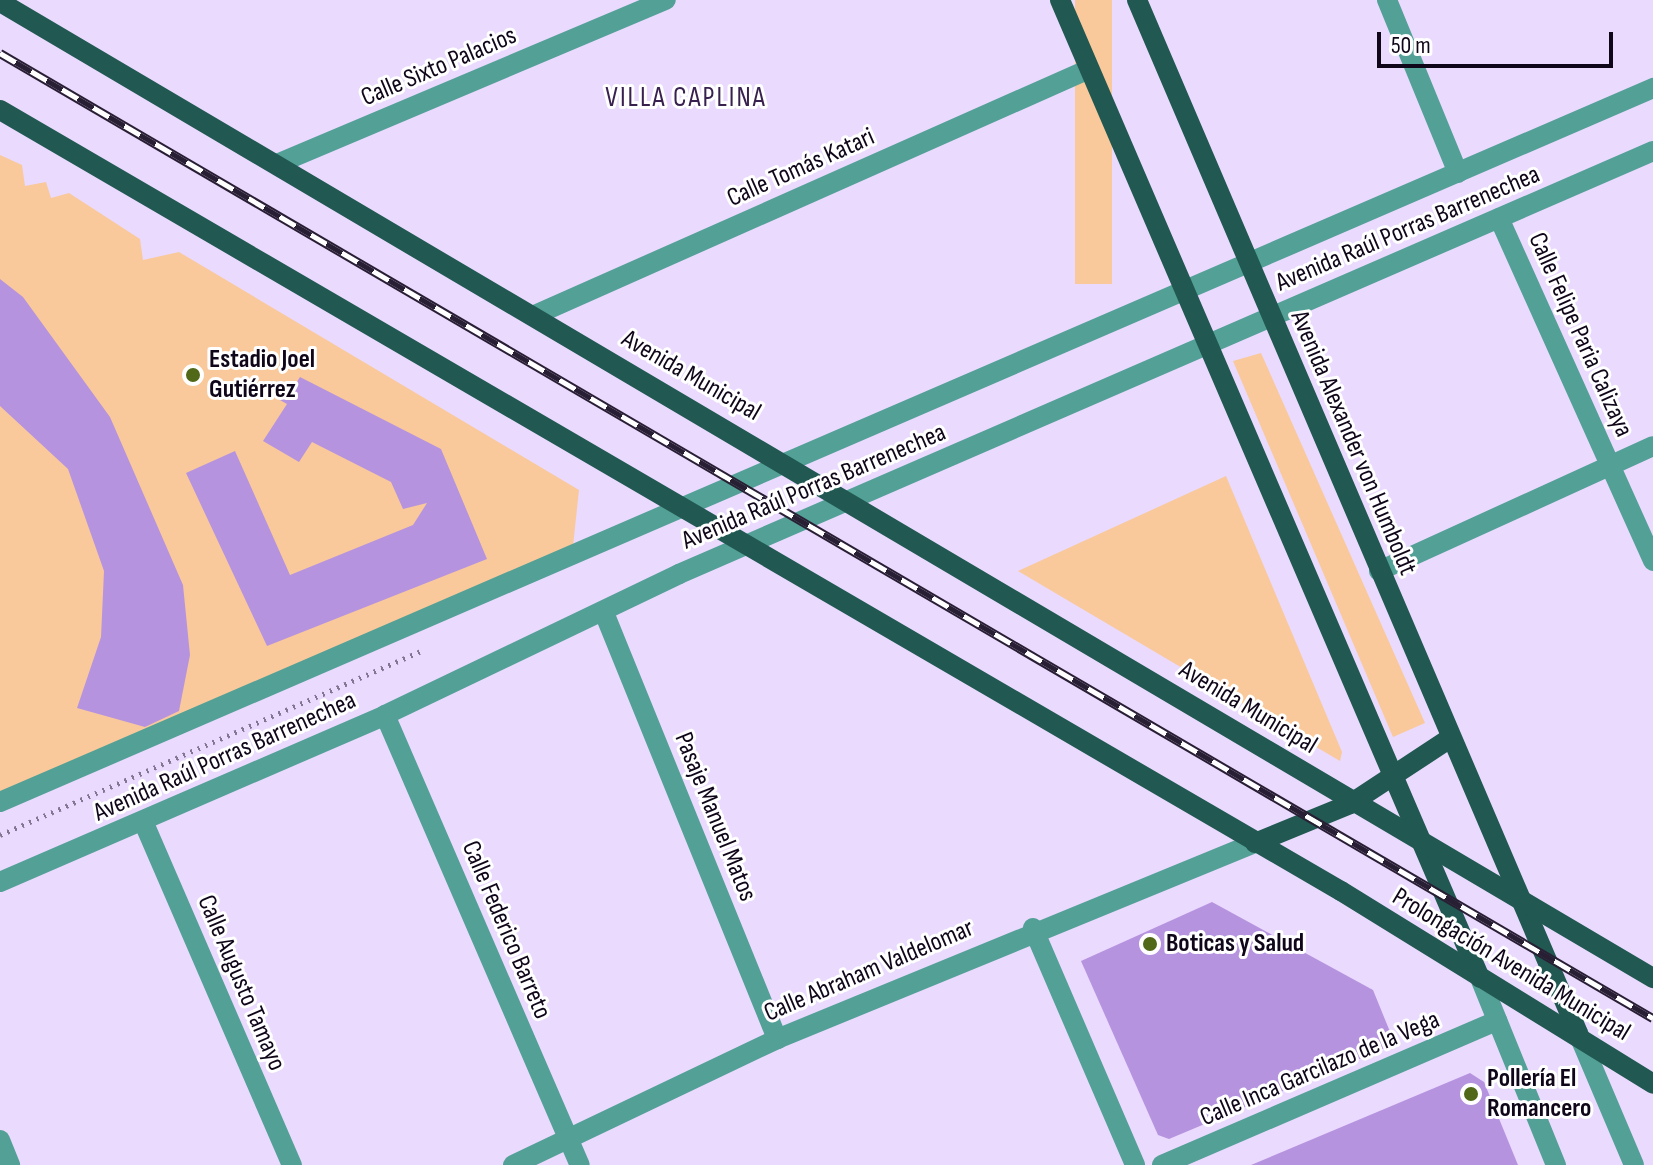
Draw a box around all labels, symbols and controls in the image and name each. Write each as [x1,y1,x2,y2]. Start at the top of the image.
scale bar [1381,16,1617,66]
street label: Calle Sixto Palacios [357,20,521,114]
text: 50 m [1391,31,1431,60]
district label: VILLA CAPLINA [605,81,767,115]
street label: Calle Tomás Katari [722,122,880,214]
street label: Avenida Raúl Porras Barrenechea [1271,159,1545,299]
street label: Calle Felipe Paria Calizaya [1521,228,1639,442]
street label: Avenida Alexander von Humboldt [1283,306,1423,580]
street label: Avenida Municipal [616,324,766,428]
place label: Estadio Joel Gutiérrez [209,344,315,406]
marker: Estadio Joel Gutiérrez [184,366,202,384]
street label: Avenida Raúl Porras Barrenechea [677,417,951,557]
street label: Avenida Municipal [1173,655,1323,761]
street label: Avenida Raúl Porras Barrenechea [89,685,361,829]
street label: Pasaje Manuel Matos [667,728,763,906]
street label: Calle Federico Barreto [454,836,558,1024]
street label: Prolongación Avenida Municipal [1386,882,1636,1048]
street label: Calle Augusto Tamayo [190,891,292,1075]
street label: Calle Abraham Valdelomar [760,913,978,1029]
place label: Boticas y Salud [1166,928,1304,960]
marker: Boticas y Salud [1141,935,1159,953]
street label: Calle Inca Garcilazo de la Vega [1196,1004,1444,1134]
place label: Pollería El Romancero [1487,1063,1591,1124]
marker: Pollería El Romancero [1462,1085,1480,1103]

